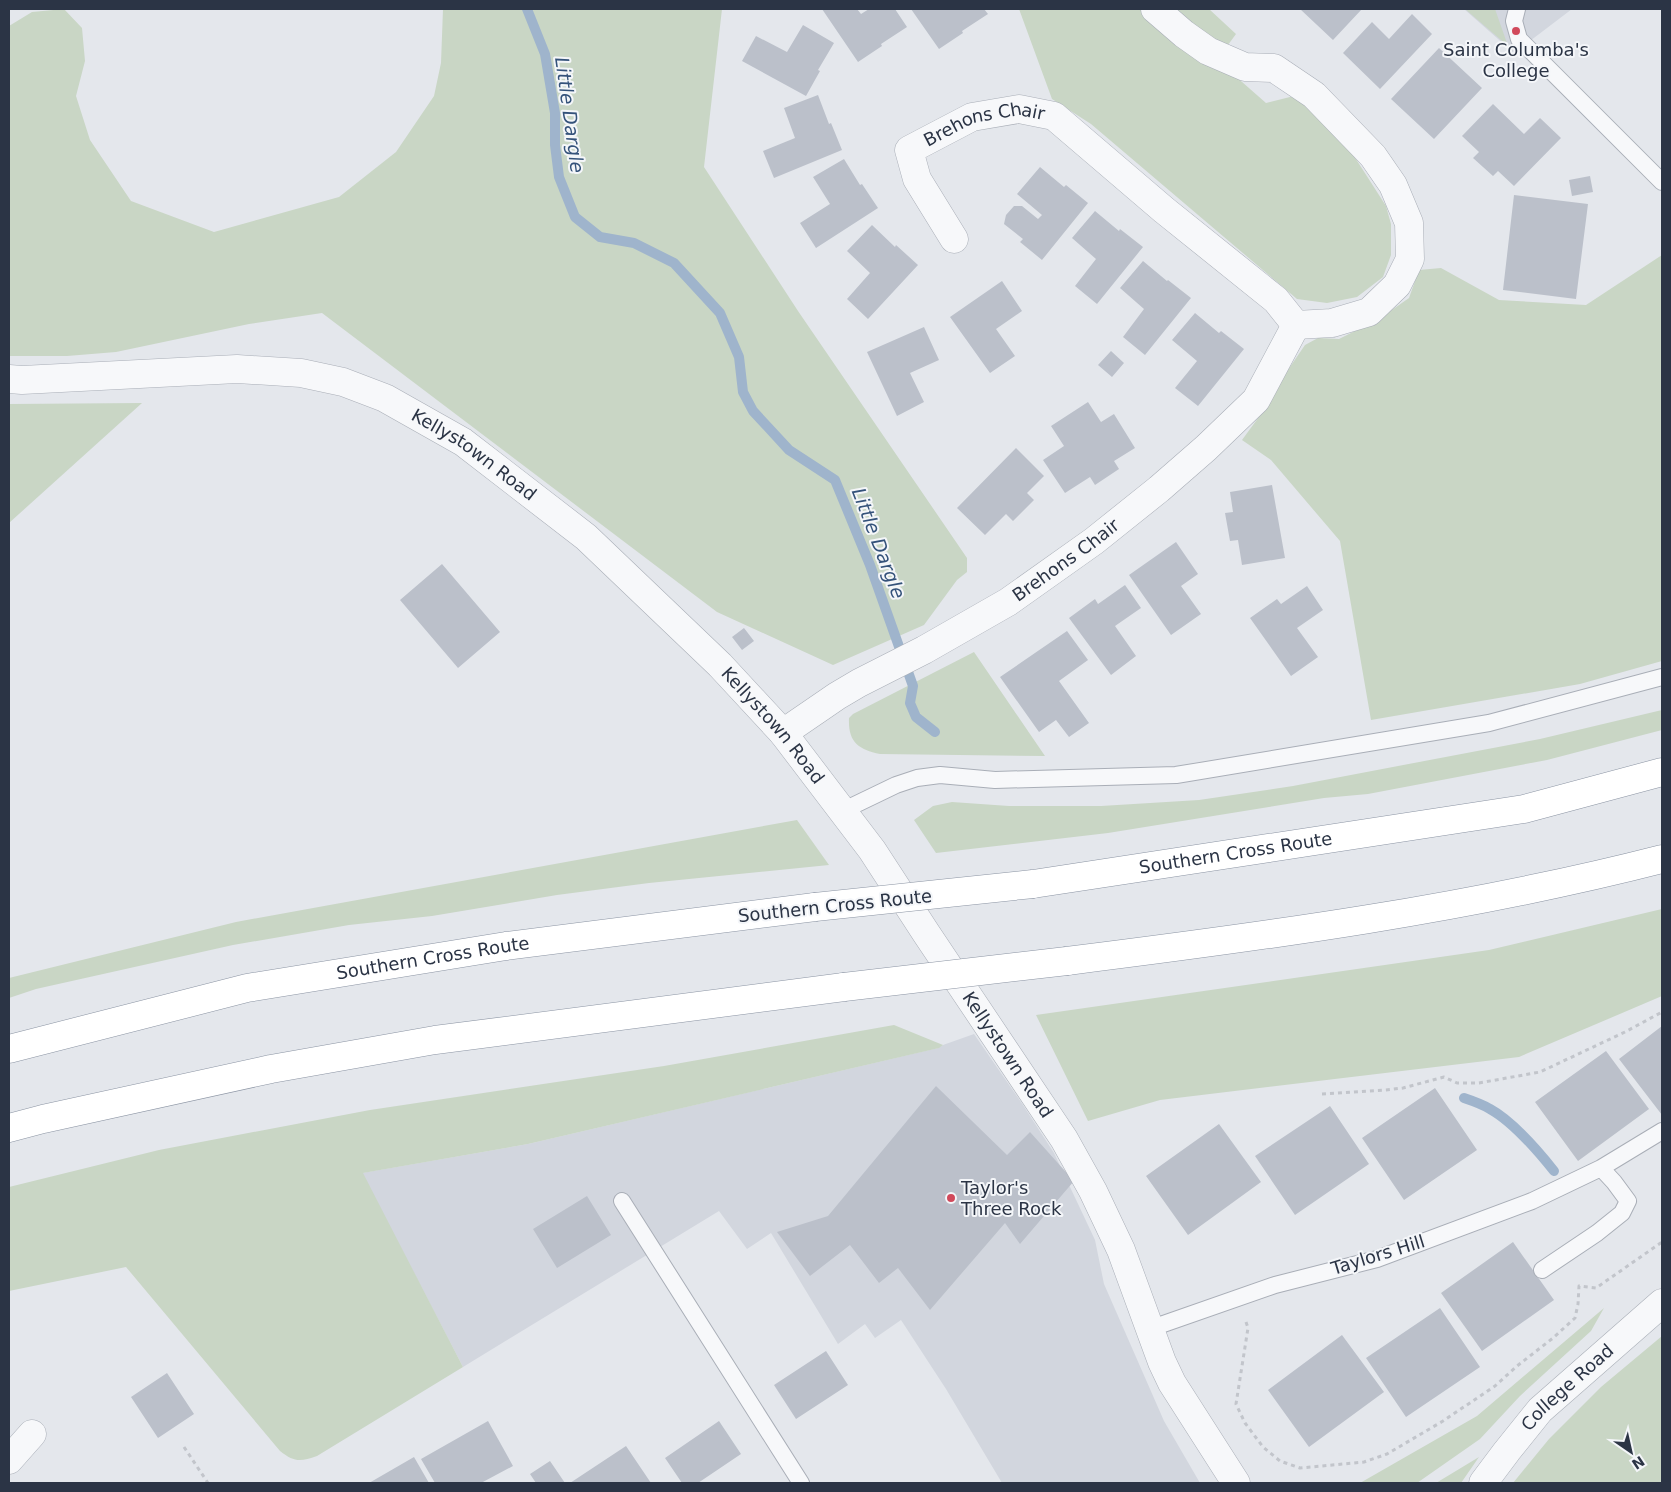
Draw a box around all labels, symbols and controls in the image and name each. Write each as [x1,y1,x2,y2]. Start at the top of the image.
marker: Saint Columba's College [1510,25,1522,37]
place label: Saint Columba's College [1443,39,1589,81]
water label: Little Dargle [551,56,589,174]
street label: Brehons Chair [920,98,1047,151]
street label: Kellystown Road [408,404,541,505]
water label: Little Dargle [848,484,910,602]
street label: Brehons Chair [1008,514,1124,606]
street label: Kellystown Road [717,662,829,788]
street label: Southern Cross Route [1138,827,1334,878]
street label: Southern Cross Route [737,885,933,926]
street label: Southern Cross Route [335,932,531,983]
street label: Kellystown Road [958,988,1058,1122]
place label: Taylor's Three Rock [960,1177,1062,1219]
marker: Taylor's Three Rock [945,1192,957,1204]
street label: Taylors Hill [1328,1230,1427,1279]
street label: College Road [1517,1339,1618,1435]
north arrow [1606,1427,1656,1477]
text: N [1629,1453,1648,1473]

